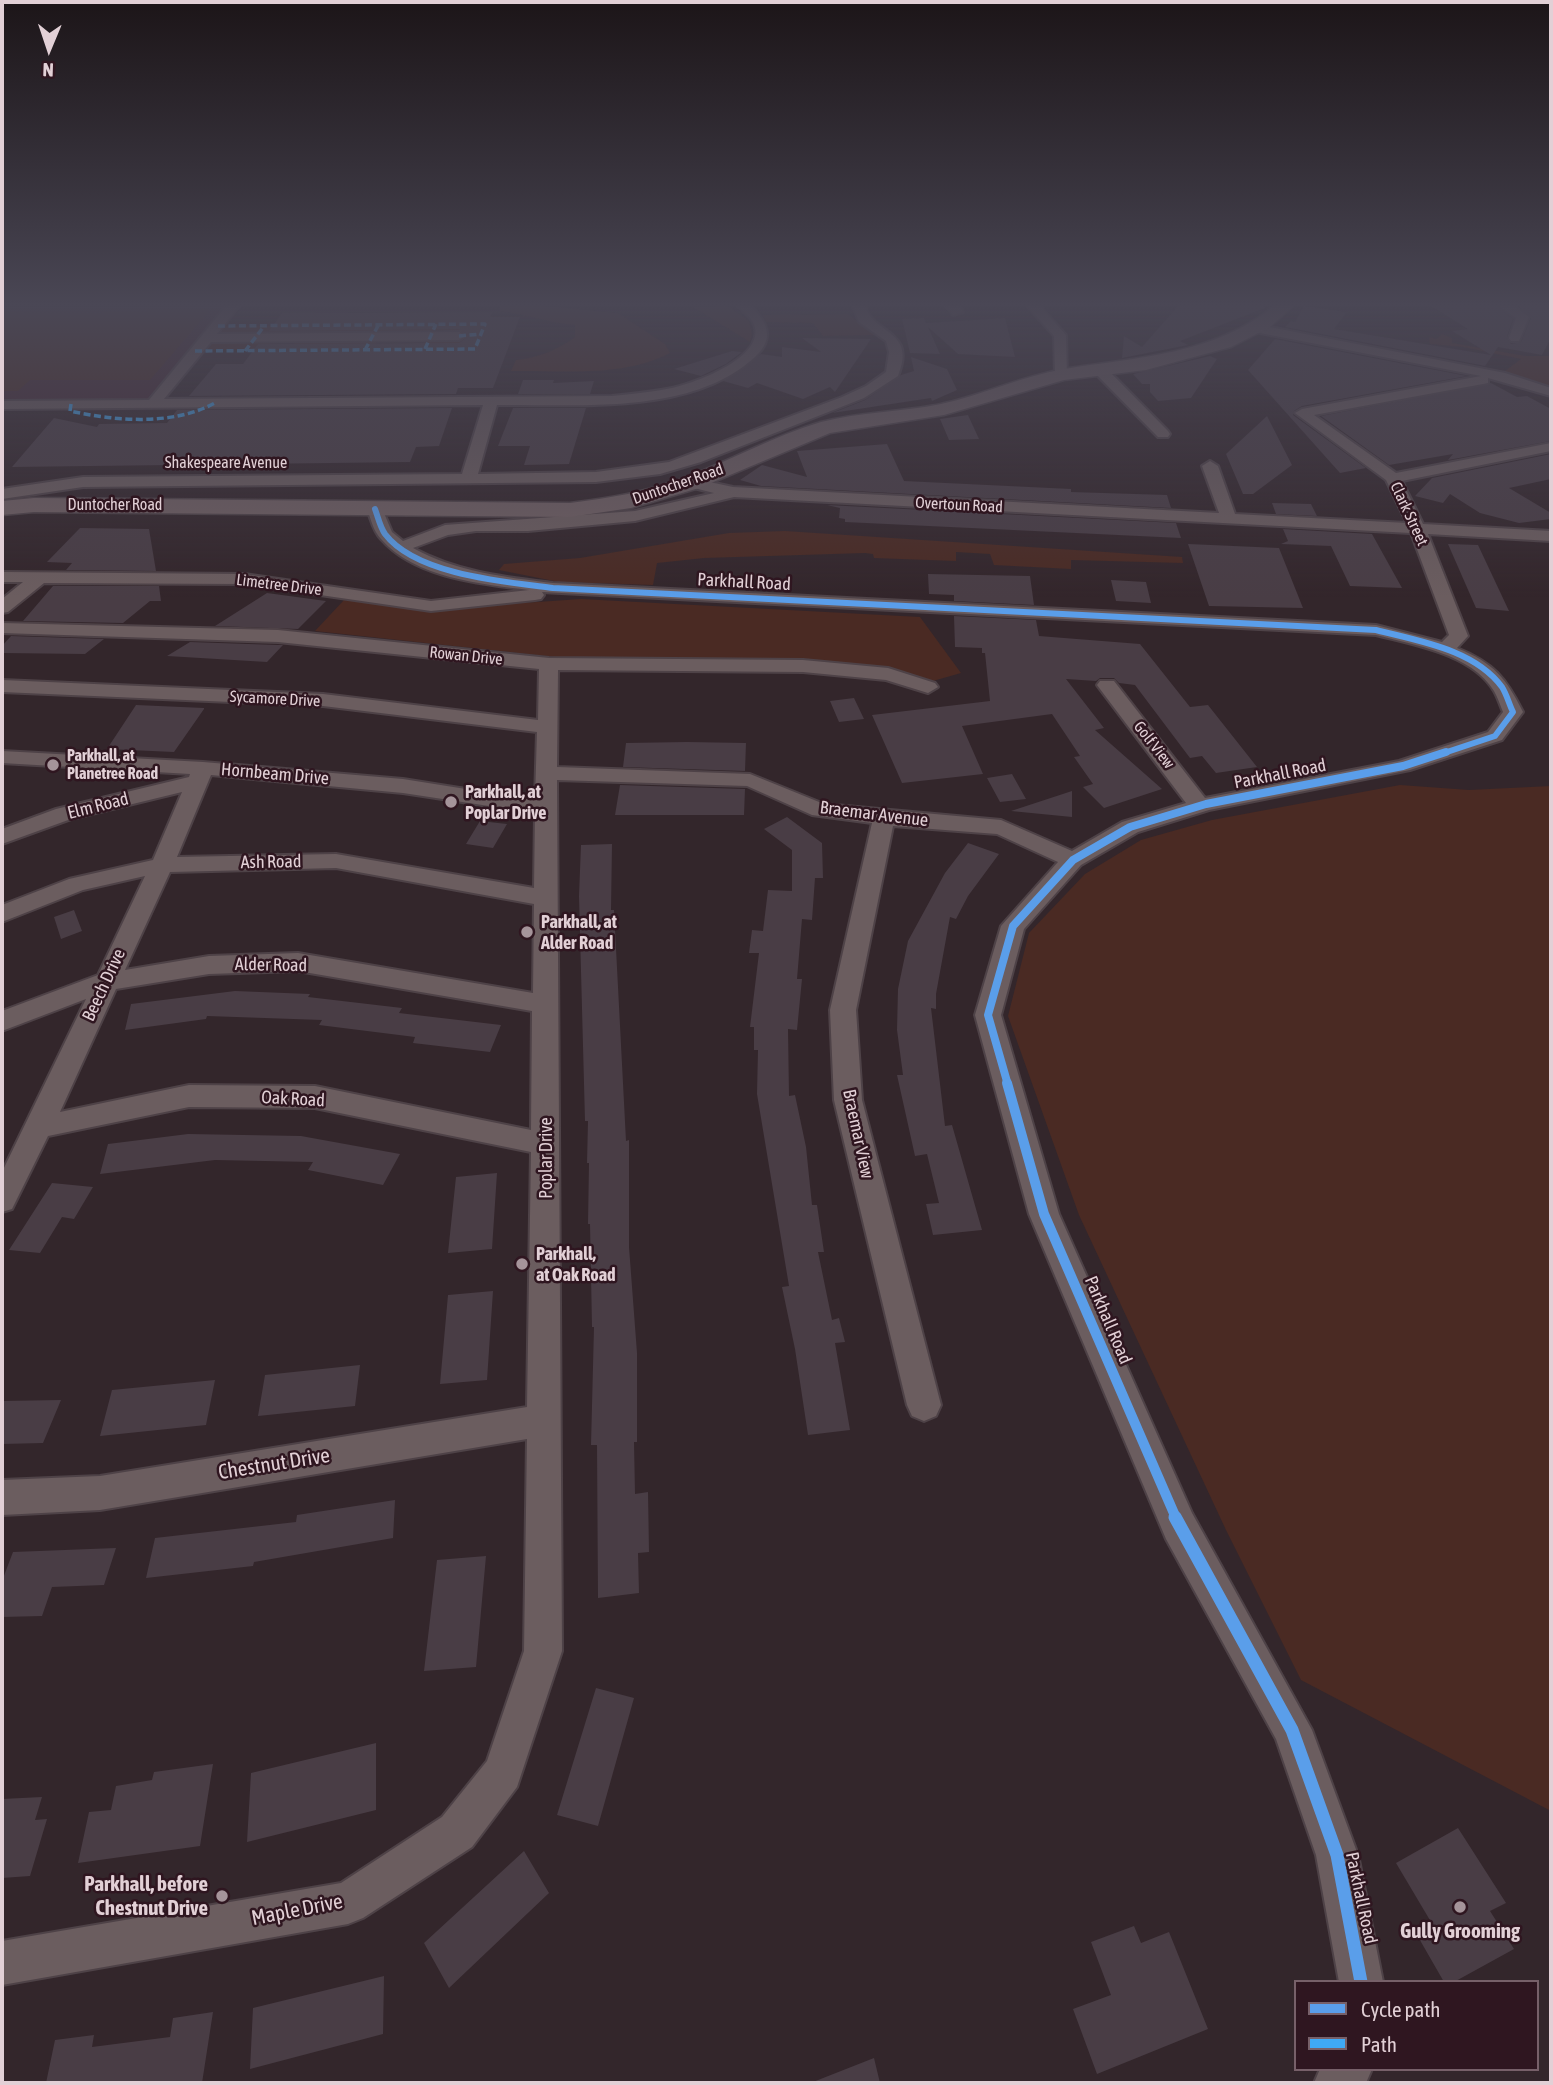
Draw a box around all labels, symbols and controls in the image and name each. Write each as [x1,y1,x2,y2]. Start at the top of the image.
north arrow [14,14,84,84]
text: N [42,59,54,81]
street label: Shakespeare Avenue [165,453,287,473]
street label: Duntocher Road [630,459,726,509]
street label: Clark Street [1386,479,1432,549]
street label: Overtoun Road [915,493,1003,517]
street label: Duntocher Road [68,495,162,515]
street label: Parkhall Road [697,569,791,595]
street label: Limetree Drive [235,570,323,600]
street label: Rowan Drive [429,643,503,669]
street label: Sycamore Drive [229,687,321,711]
street label: Golf View [1129,717,1179,773]
place label: Parkhall, at Planetree Road [67,746,158,784]
street label: Parkhall Road [1232,754,1328,794]
marker: Parkhall, at Planetree Road [45,757,61,773]
street label: Hornbeam Drive [220,759,330,789]
place label: Parkhall, at Poplar Drive [465,781,546,824]
street label: Elm Road [65,788,131,824]
marker: Parkhall, at Poplar Drive [443,794,459,810]
street label: Braemar Avenue [819,797,929,831]
street label: Ash Road [240,851,302,873]
place label: Parkhall, at Alder Road [541,911,617,954]
marker: Parkhall, at Alder Road [519,924,535,940]
street label: Beech Drive [78,945,130,1025]
street label: Alder Road [235,954,307,976]
street label: Oak Road [261,1087,325,1111]
street label: Braemar View [838,1087,878,1181]
street label: Poplar Drive [535,1117,557,1199]
place label: Parkhall, at Oak Road [536,1243,616,1286]
marker: Parkhall, at Oak Road [514,1256,530,1272]
street label: Parkhall Road [1080,1273,1136,1367]
street label: Chestnut Drive [216,1443,332,1485]
street label: Parkhall Road [1341,1850,1381,1946]
place label: Parkhall, before Chestnut Drive [84,1871,208,1921]
marker: Parkhall, before Chestnut Drive [214,1888,230,1904]
street label: Maple Drive [249,1889,345,1931]
marker: Gully Grooming [1452,1899,1468,1915]
place label: Gully Grooming [1400,1918,1520,1944]
legend [1294,1980,1539,2071]
text: Cycle path [1361,1997,1440,2021]
text: Path [1361,2032,1397,2056]

